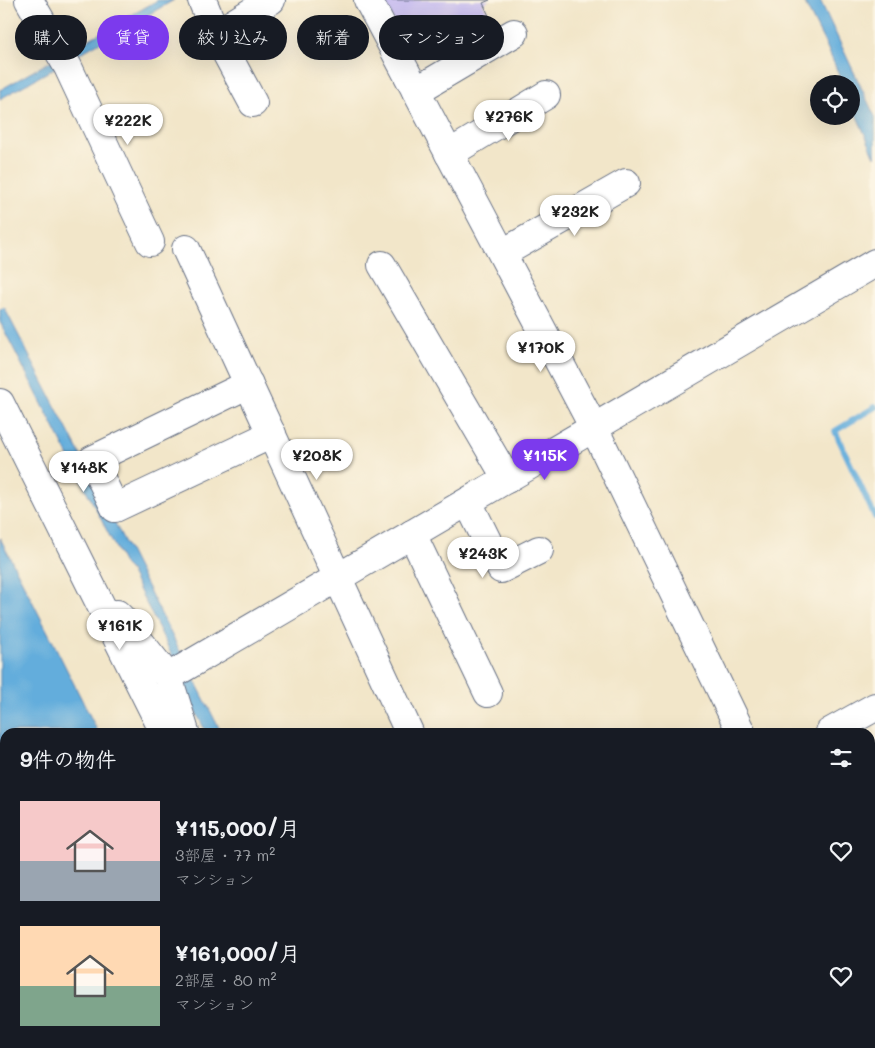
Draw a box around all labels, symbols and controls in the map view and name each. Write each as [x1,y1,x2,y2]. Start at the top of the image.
chip: 購入 [15,15,87,60]
chip: 賃貸 [97,15,169,60]
chip: 絞り込み [179,15,287,60]
chip: 新着 [297,15,369,60]
chip: マンション [379,15,504,60]
map controls [810,75,860,125]
button: locate [810,75,860,125]
pin: ¥276K [474,100,544,142]
pin: ¥222K [93,104,163,146]
text: ¥276K [485,105,533,126]
text: ¥222K [104,109,152,130]
pin: ¥232K [540,194,610,237]
text: ¥232K [551,200,599,221]
pin: ¥170K [506,330,576,373]
text: ¥170K [517,336,565,357]
pin: ¥208K [282,438,352,481]
pin: ¥115K [510,438,580,481]
text: ¥208K [292,444,342,465]
text: ¥115K [523,444,567,465]
pin: ¥148K [49,450,119,493]
text: ¥148K [60,456,108,477]
pin: ¥243K [448,536,518,579]
text: ¥243K [458,542,508,563]
pin: ¥161K [85,608,155,651]
text: ¥161K [98,614,142,635]
icon: filters [827,744,855,772]
text: 9件の物件 [20,745,117,772]
text: ¥115,000/月 [175,814,300,841]
icon: home [60,821,120,881]
icon: heart [827,837,855,865]
text: 3部屋 · 77 m² [175,844,275,865]
text: マンション [175,868,254,889]
text: ¥161,000/月 [175,939,300,966]
icon: home [60,946,120,1006]
icon: heart [827,962,855,990]
text: 2部屋 · 80 m² [175,969,277,990]
text: マンション [175,993,254,1014]

